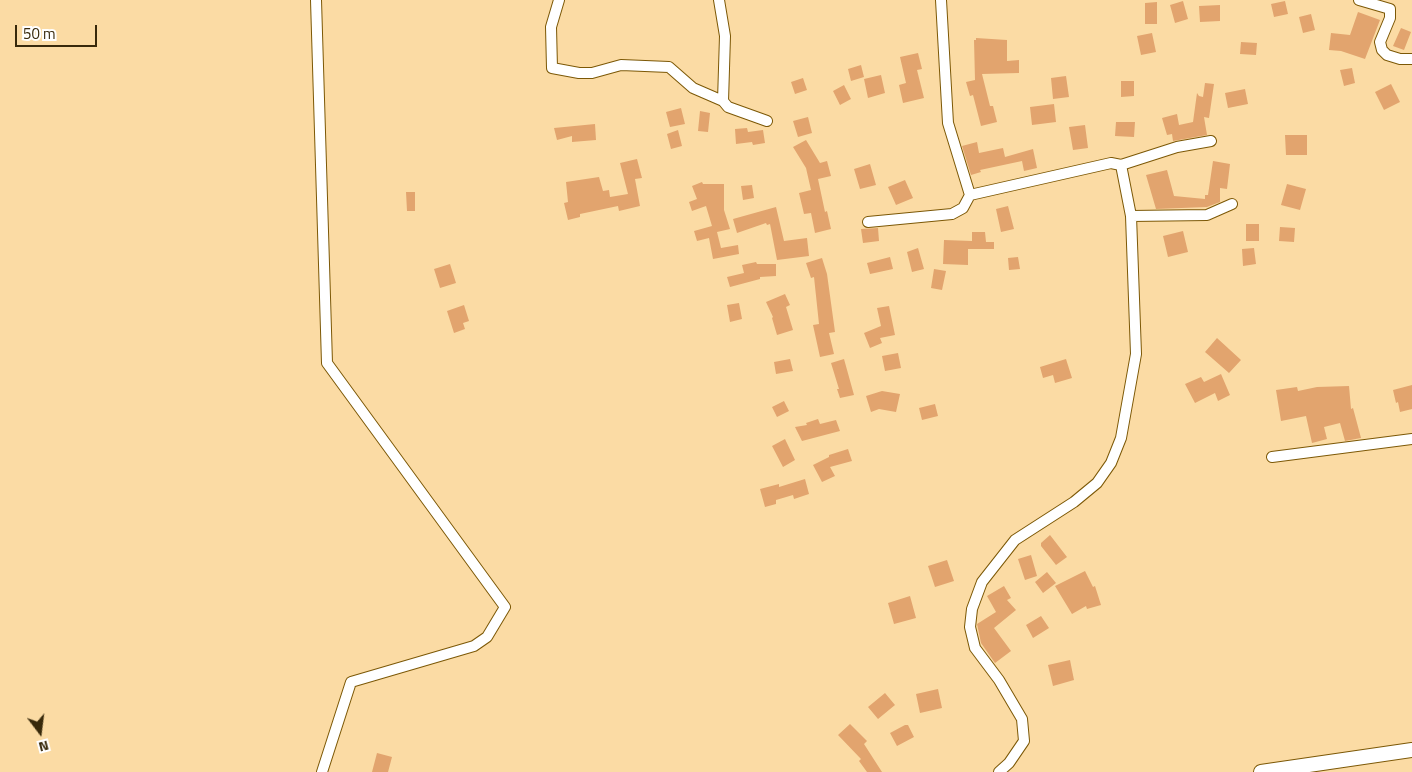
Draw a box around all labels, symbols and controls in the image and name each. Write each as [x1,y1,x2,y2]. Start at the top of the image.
scale bar [18,15,100,47]
text: 50 m [23,22,56,45]
north arrow [15,707,65,757]
text: N [37,736,51,758]

